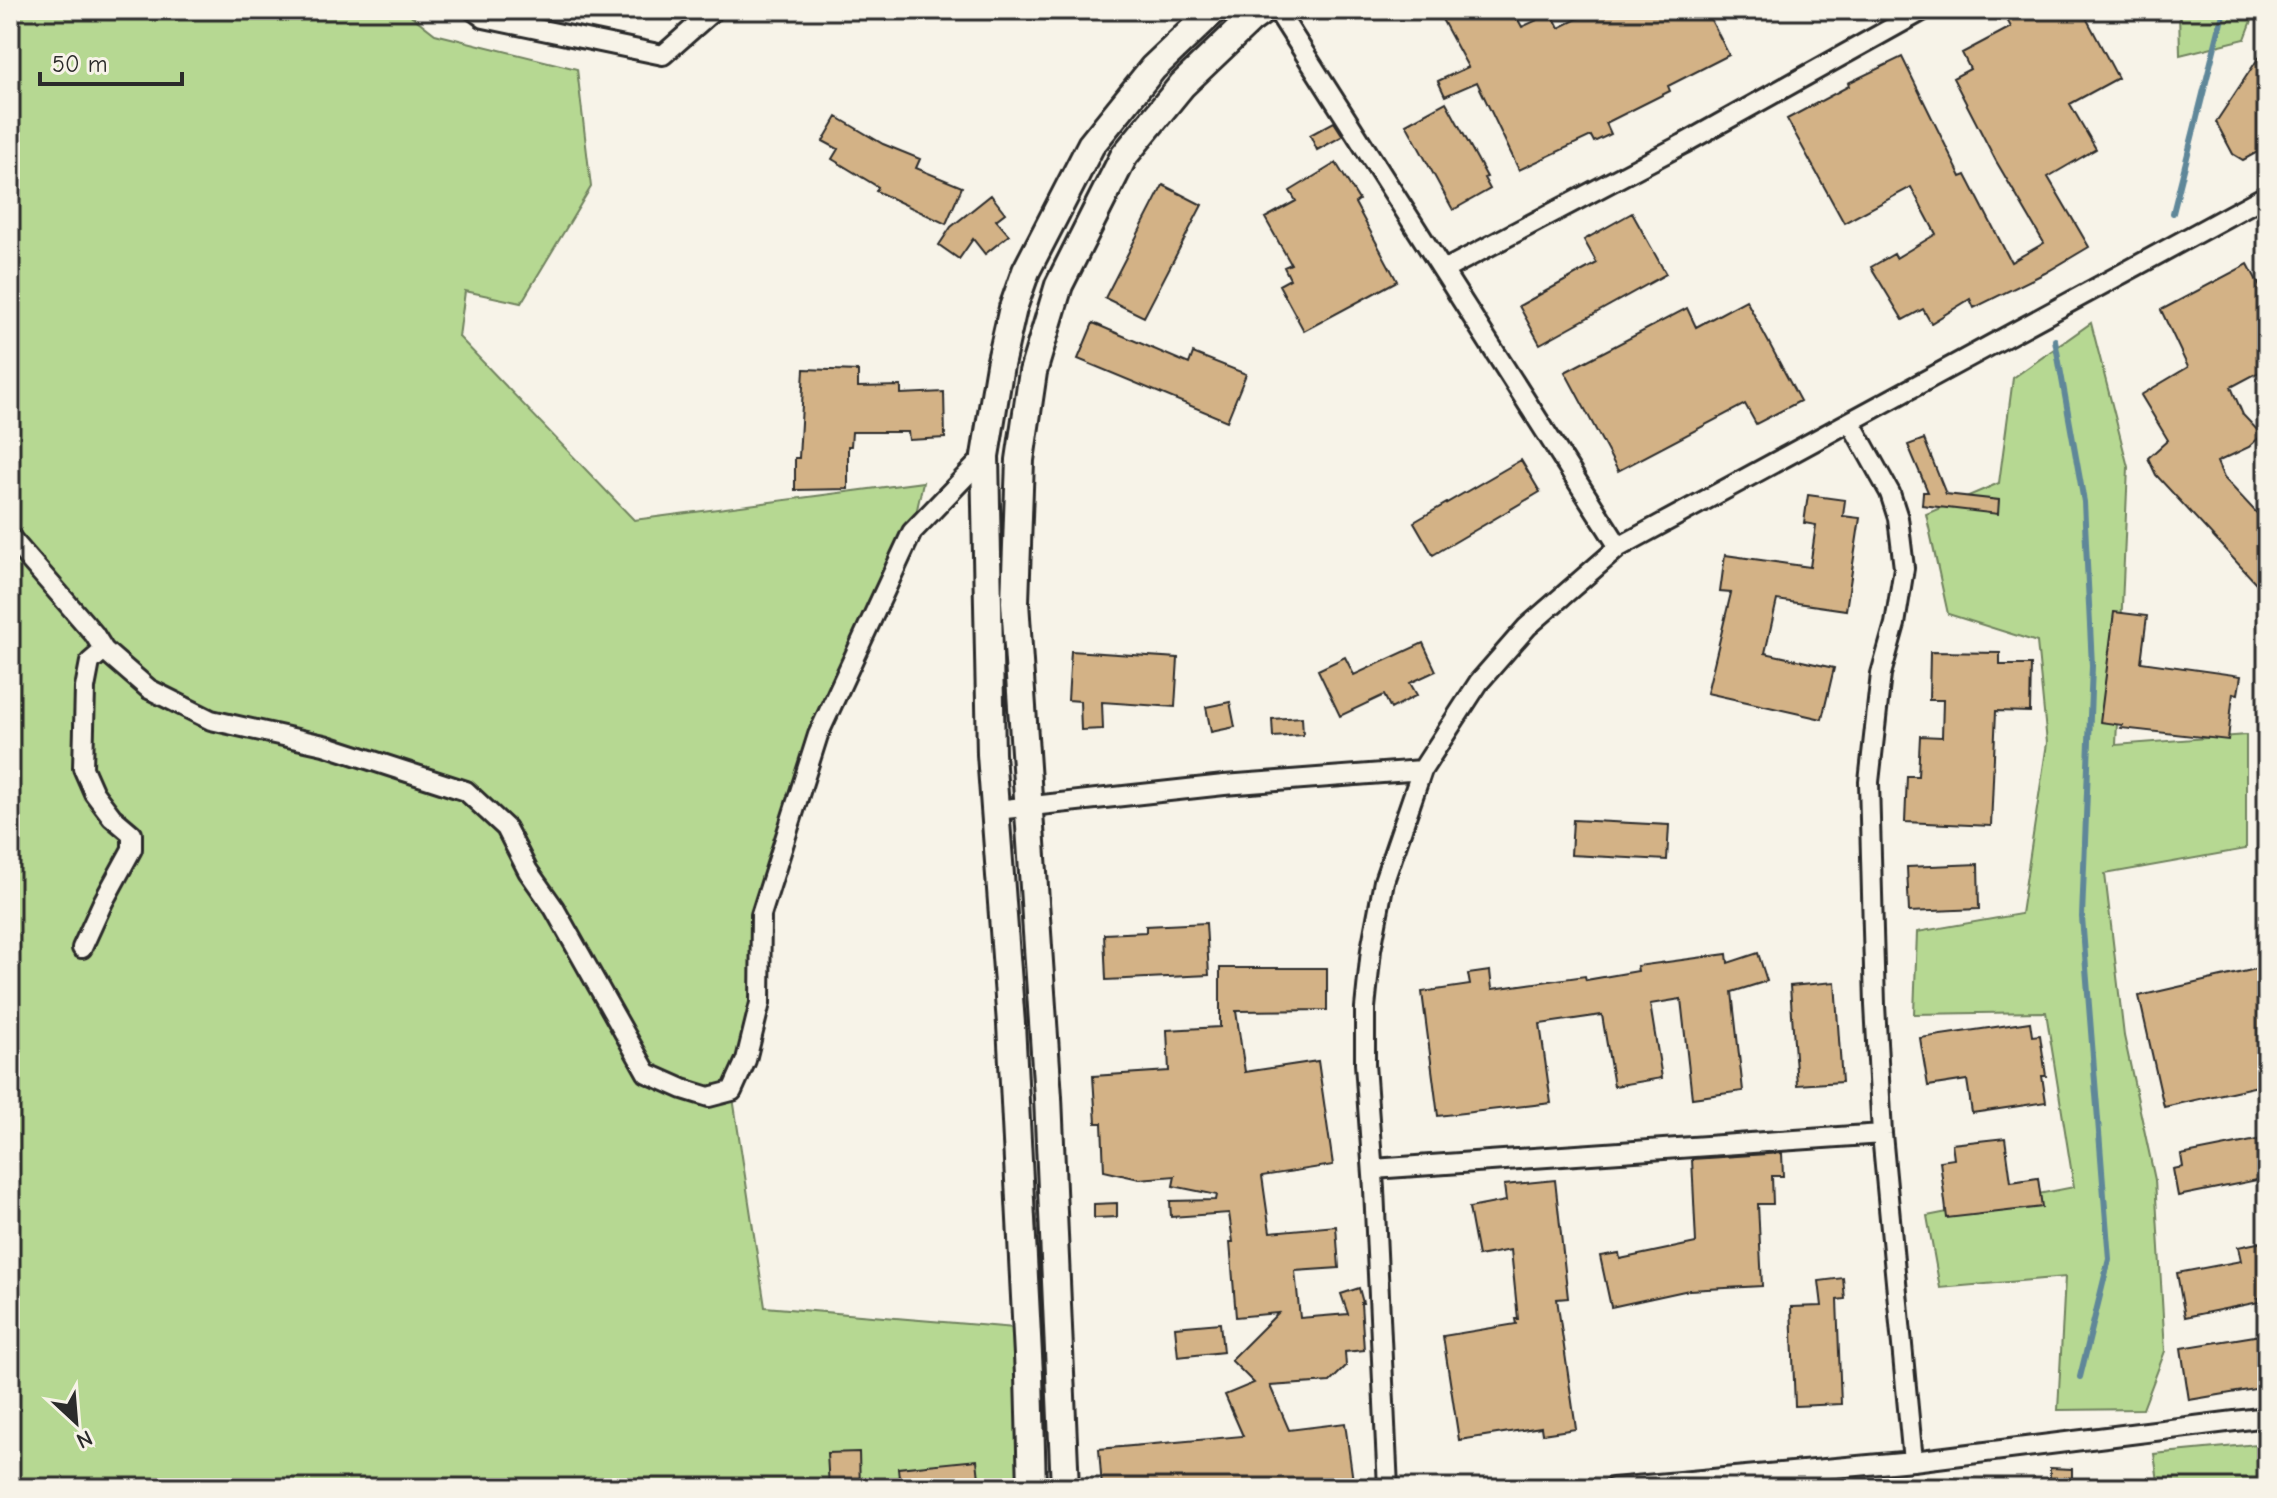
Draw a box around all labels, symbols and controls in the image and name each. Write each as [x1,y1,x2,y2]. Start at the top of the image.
scale bar [40,36,182,86]
text: 50 m [52,50,108,78]
north arrow [36,1382,116,1462]
text: N [72,1424,96,1454]

